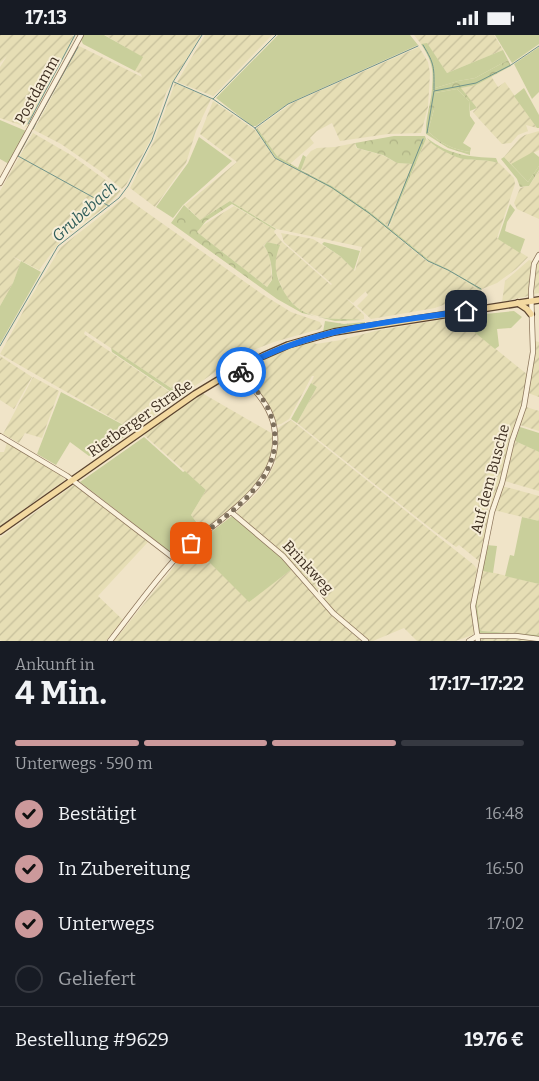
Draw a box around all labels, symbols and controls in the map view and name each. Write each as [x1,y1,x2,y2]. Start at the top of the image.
text: 17:13 [25,6,67,29]
street label: Postdamm [11,52,63,127]
water label: Grubebach [48,177,121,245]
pin [445,290,487,332]
icon: home [452,297,480,325]
courier [216,347,266,397]
icon: bike [227,358,255,386]
street label: Rietberger Straße [84,375,196,461]
street label: Auf dem Busche [467,422,513,536]
pin [170,522,212,564]
icon: bag [177,529,205,557]
street label: Brinkweg [279,537,337,597]
text: Ankunft in [15,655,95,674]
text: 17:17–17:22 [429,672,524,695]
text: 4 Min. [15,674,107,712]
text: Unterwegs · 590 m [15,754,153,773]
icon: check [15,800,43,828]
text: Bestätigt [58,802,137,825]
text: 16:48 [486,804,524,823]
icon: check [15,855,43,883]
text: In Zubereitung [58,857,190,880]
text: 16:50 [486,859,524,878]
icon: check [15,910,43,938]
text: Unterwegs [58,912,155,935]
text: 17:02 [487,914,524,933]
text: Geliefert [58,967,136,990]
text: Bestellung #9629 [15,1028,169,1051]
text: 19.76 € [464,1028,524,1051]

